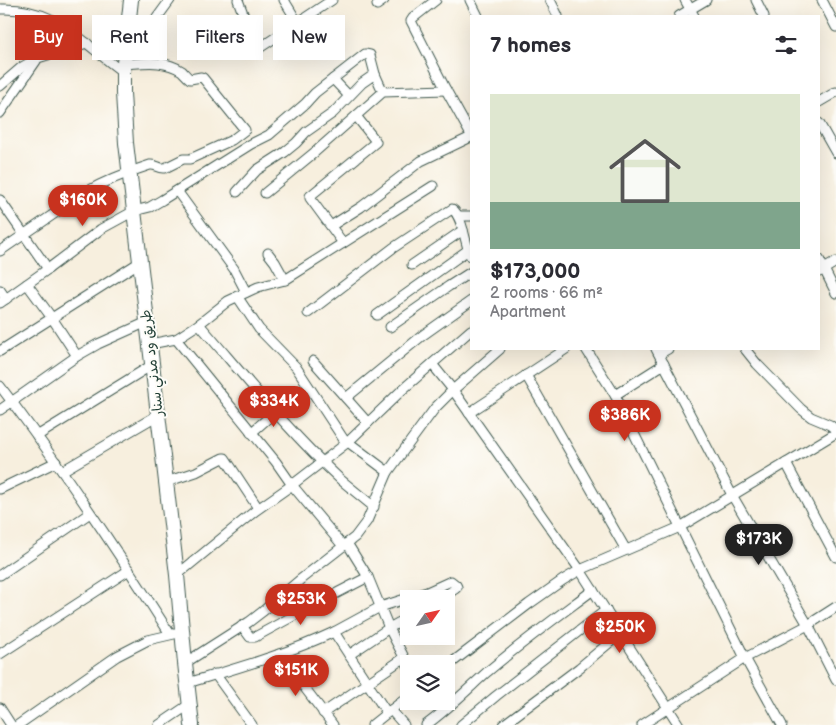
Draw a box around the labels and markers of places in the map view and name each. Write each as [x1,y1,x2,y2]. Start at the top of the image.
pin: $160K [48,184,118,227]
pin: $334K [239,386,309,428]
pin: $386K [590,400,660,442]
pin: $173K [724,524,794,566]
pin: $253K [266,584,336,626]
pin: $250K [585,612,655,654]
pin: $151K [261,654,331,697]

